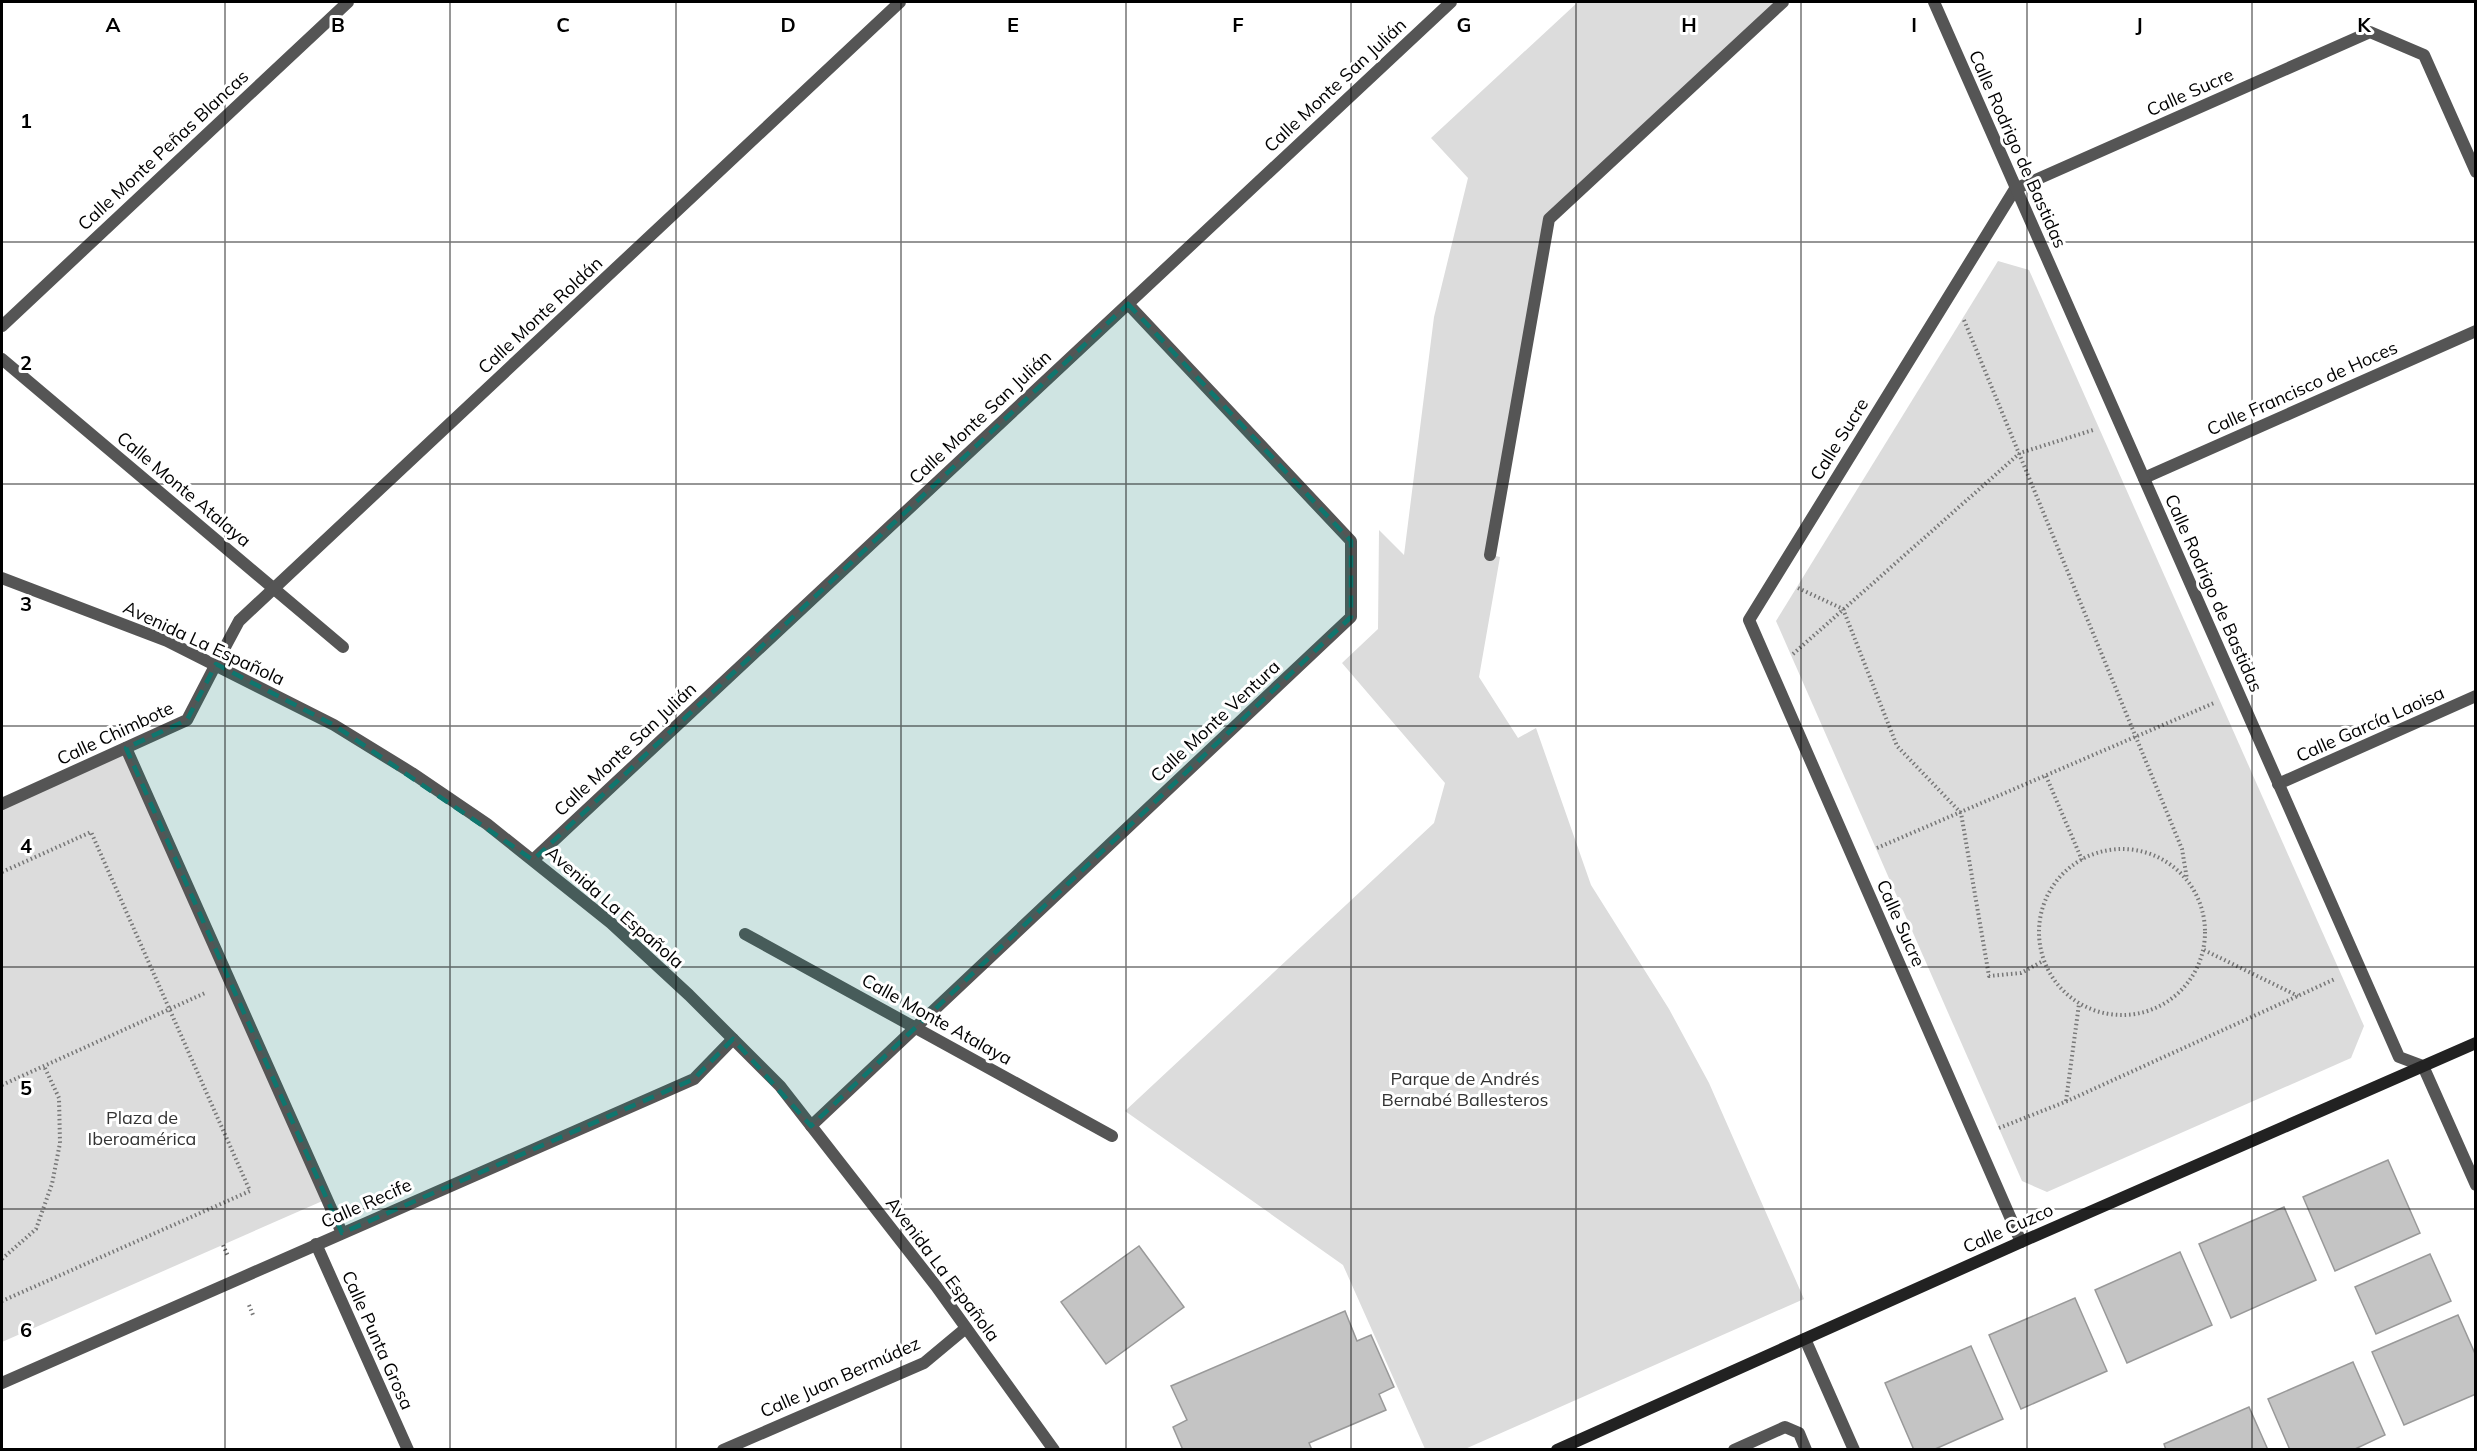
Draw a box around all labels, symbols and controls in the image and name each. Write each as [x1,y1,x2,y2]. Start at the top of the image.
text: A [106,12,121,37]
text: B [331,12,345,37]
text: C [556,12,570,37]
text: D [780,12,796,37]
text: E [1007,12,1019,37]
text: F [1232,12,1244,37]
text: G [1457,12,1471,37]
text: H [1681,12,1697,37]
text: I [1911,12,1917,37]
text: J [2135,12,2143,37]
text: K [2357,12,2371,37]
street label: Calle Monte San Julián [1259,13,1411,157]
street label: Calle Rodrigo de Bastidas [1964,47,2072,252]
street label: Calle Sucre [2143,63,2237,121]
street label: Calle Monte Peñas Blancas [73,65,253,235]
text: 1 [20,108,32,133]
street label: Calle Monte Roldán [473,251,607,379]
street label: Calle Francisco de Hoces [2203,336,2401,440]
street label: Calle Monte San Julián [904,345,1056,489]
text: 2 [20,350,32,375]
street label: Calle Sucre [1805,394,1873,484]
street label: Calle Monte Atalaya [112,426,256,552]
street label: Calle Rodrigo de Bastidas [2160,491,2268,696]
text: 3 [20,591,32,616]
street label: Avenida La Española [120,596,288,690]
street label: Calle Monte Ventura [1145,655,1285,787]
street label: Calle Monte San Julián [549,677,701,821]
street label: Calle García Laoisa [2292,681,2448,767]
street label: Calle Chimbote [53,696,177,770]
text: 4 [20,833,32,858]
street label: Avenida La Española [541,841,689,973]
street label: Calle Sucre [1872,876,1930,970]
street label: Calle Monte Atalaya [858,968,1016,1070]
park label: Parque de Andrés Bernabé Ballesteros [1381,1067,1549,1111]
text: 5 [20,1075,32,1100]
park label: Plaza de Iberoamérica [88,1106,196,1150]
street label: Calle Recife [317,1173,415,1233]
street label: Avenida La Española [881,1192,1005,1346]
street label: Calle Cuzco [1959,1198,2057,1258]
street label: Calle Punta Grosa [337,1267,419,1413]
text: 6 [20,1317,32,1342]
street label: Calle Juan Bermúdez [756,1331,924,1423]

